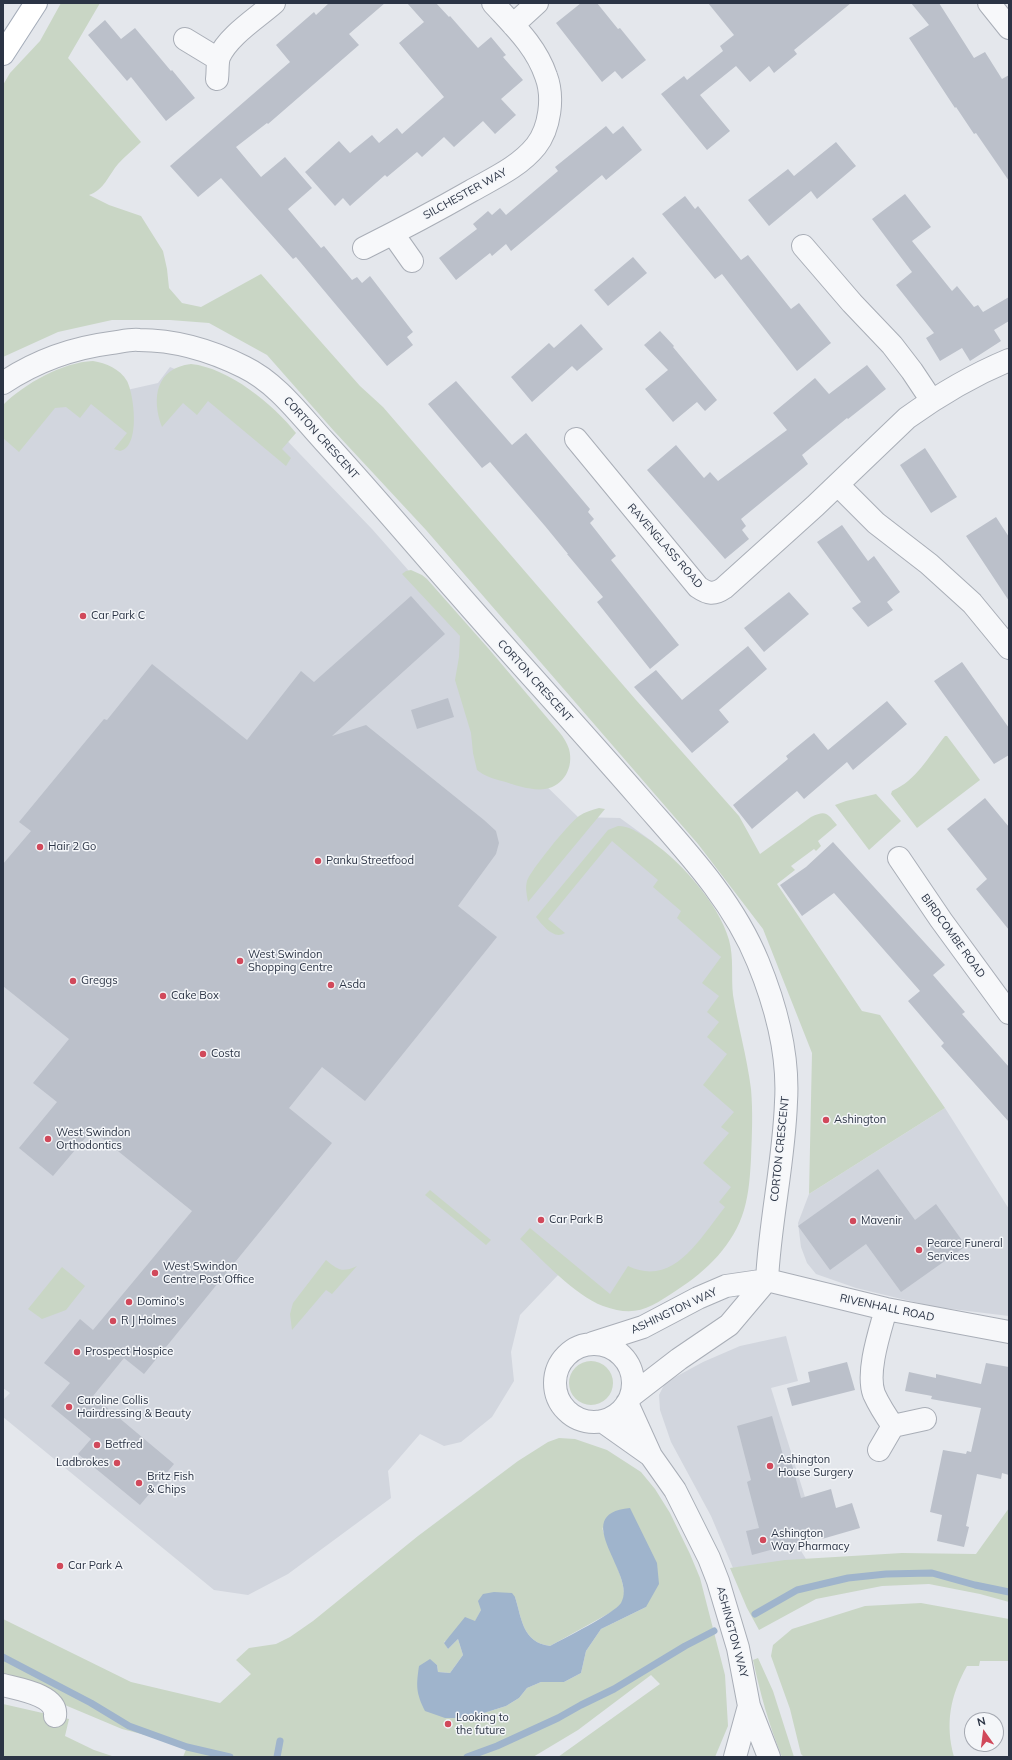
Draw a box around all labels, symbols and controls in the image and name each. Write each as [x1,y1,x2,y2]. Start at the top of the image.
street label: SILCHESTER WAY [421,166,509,222]
street label: CORTON CRESCENT [281,394,361,482]
street label: RAVENGLASS ROAD [625,501,705,591]
place label: Car Park C [91,609,145,623]
marker: Car Park C [78,611,88,621]
street label: CORTON CRESCENT [495,637,575,725]
place label: Hair 2 Go [48,840,96,854]
marker: Hair 2 Go [35,842,45,852]
place label: Panku Streetfood [326,854,414,868]
marker: Panku Streetfood [313,856,323,866]
street label: BIRDCOMBE ROAD [918,892,988,980]
place label: West Swindon Shopping Centre [248,948,333,974]
marker: West Swindon Shopping Centre [235,956,245,966]
place label: Greggs [81,974,118,988]
marker: Greggs [68,976,78,986]
place label: Asda [339,978,366,992]
marker: Asda [326,980,336,990]
place label: Cake Box [171,989,219,1003]
marker: Cake Box [158,991,168,1001]
place label: Costa [211,1047,240,1061]
marker: Costa [198,1049,208,1059]
street label: CORTON CRESCENT [768,1096,792,1202]
place label: Ashington [834,1113,886,1127]
marker: Ashington [821,1115,831,1125]
place label: West Swindon Orthodontics [56,1126,130,1152]
marker: West Swindon Orthodontics [43,1134,53,1144]
place label: Car Park B [549,1213,603,1227]
place label: Mavenir [861,1214,902,1228]
marker: Car Park B [536,1215,546,1225]
marker: Mavenir [848,1216,858,1226]
place label: Pearce Funeral Services [927,1237,1003,1263]
marker: Pearce Funeral Services [914,1245,924,1255]
place label: West Swindon Centre Post Office [163,1260,254,1286]
marker: West Swindon Centre Post Office [150,1268,160,1278]
street label: ASHINGTON WAY [629,1285,719,1337]
street label: RIVENHALL ROAD [838,1292,936,1324]
place label: Domino's [137,1295,184,1309]
marker: Domino's [124,1297,134,1307]
place label: R J Holmes [121,1314,176,1328]
marker: R J Holmes [108,1316,118,1326]
place label: Prospect Hospice [85,1345,173,1359]
marker: Prospect Hospice [72,1347,82,1357]
place label: Caroline Collis Hairdressing & Beauty [77,1394,191,1420]
marker: Caroline Collis Hairdressing & Beauty [64,1402,74,1412]
place label: Betfred [105,1438,143,1452]
marker: Betfred [92,1440,102,1450]
place label: Ashington House Surgery [778,1453,853,1479]
place label: Ladbrokes [56,1456,109,1470]
marker: Ladbrokes [112,1458,122,1468]
marker: Ashington House Surgery [765,1461,775,1471]
place label: Britz Fish & Chips [147,1470,194,1496]
marker: Britz Fish & Chips [134,1478,144,1488]
place label: Ashington Way Pharmacy [771,1527,850,1553]
marker: Ashington Way Pharmacy [758,1535,768,1545]
place label: Car Park A [68,1559,123,1573]
marker: Car Park A [55,1561,65,1571]
street label: ASHINGTON WAY [714,1585,750,1679]
place label: Looking to the future [456,1711,509,1737]
north arrow [964,1712,1004,1752]
text: N [976,1714,987,1729]
marker: Looking to the future [443,1719,453,1729]

